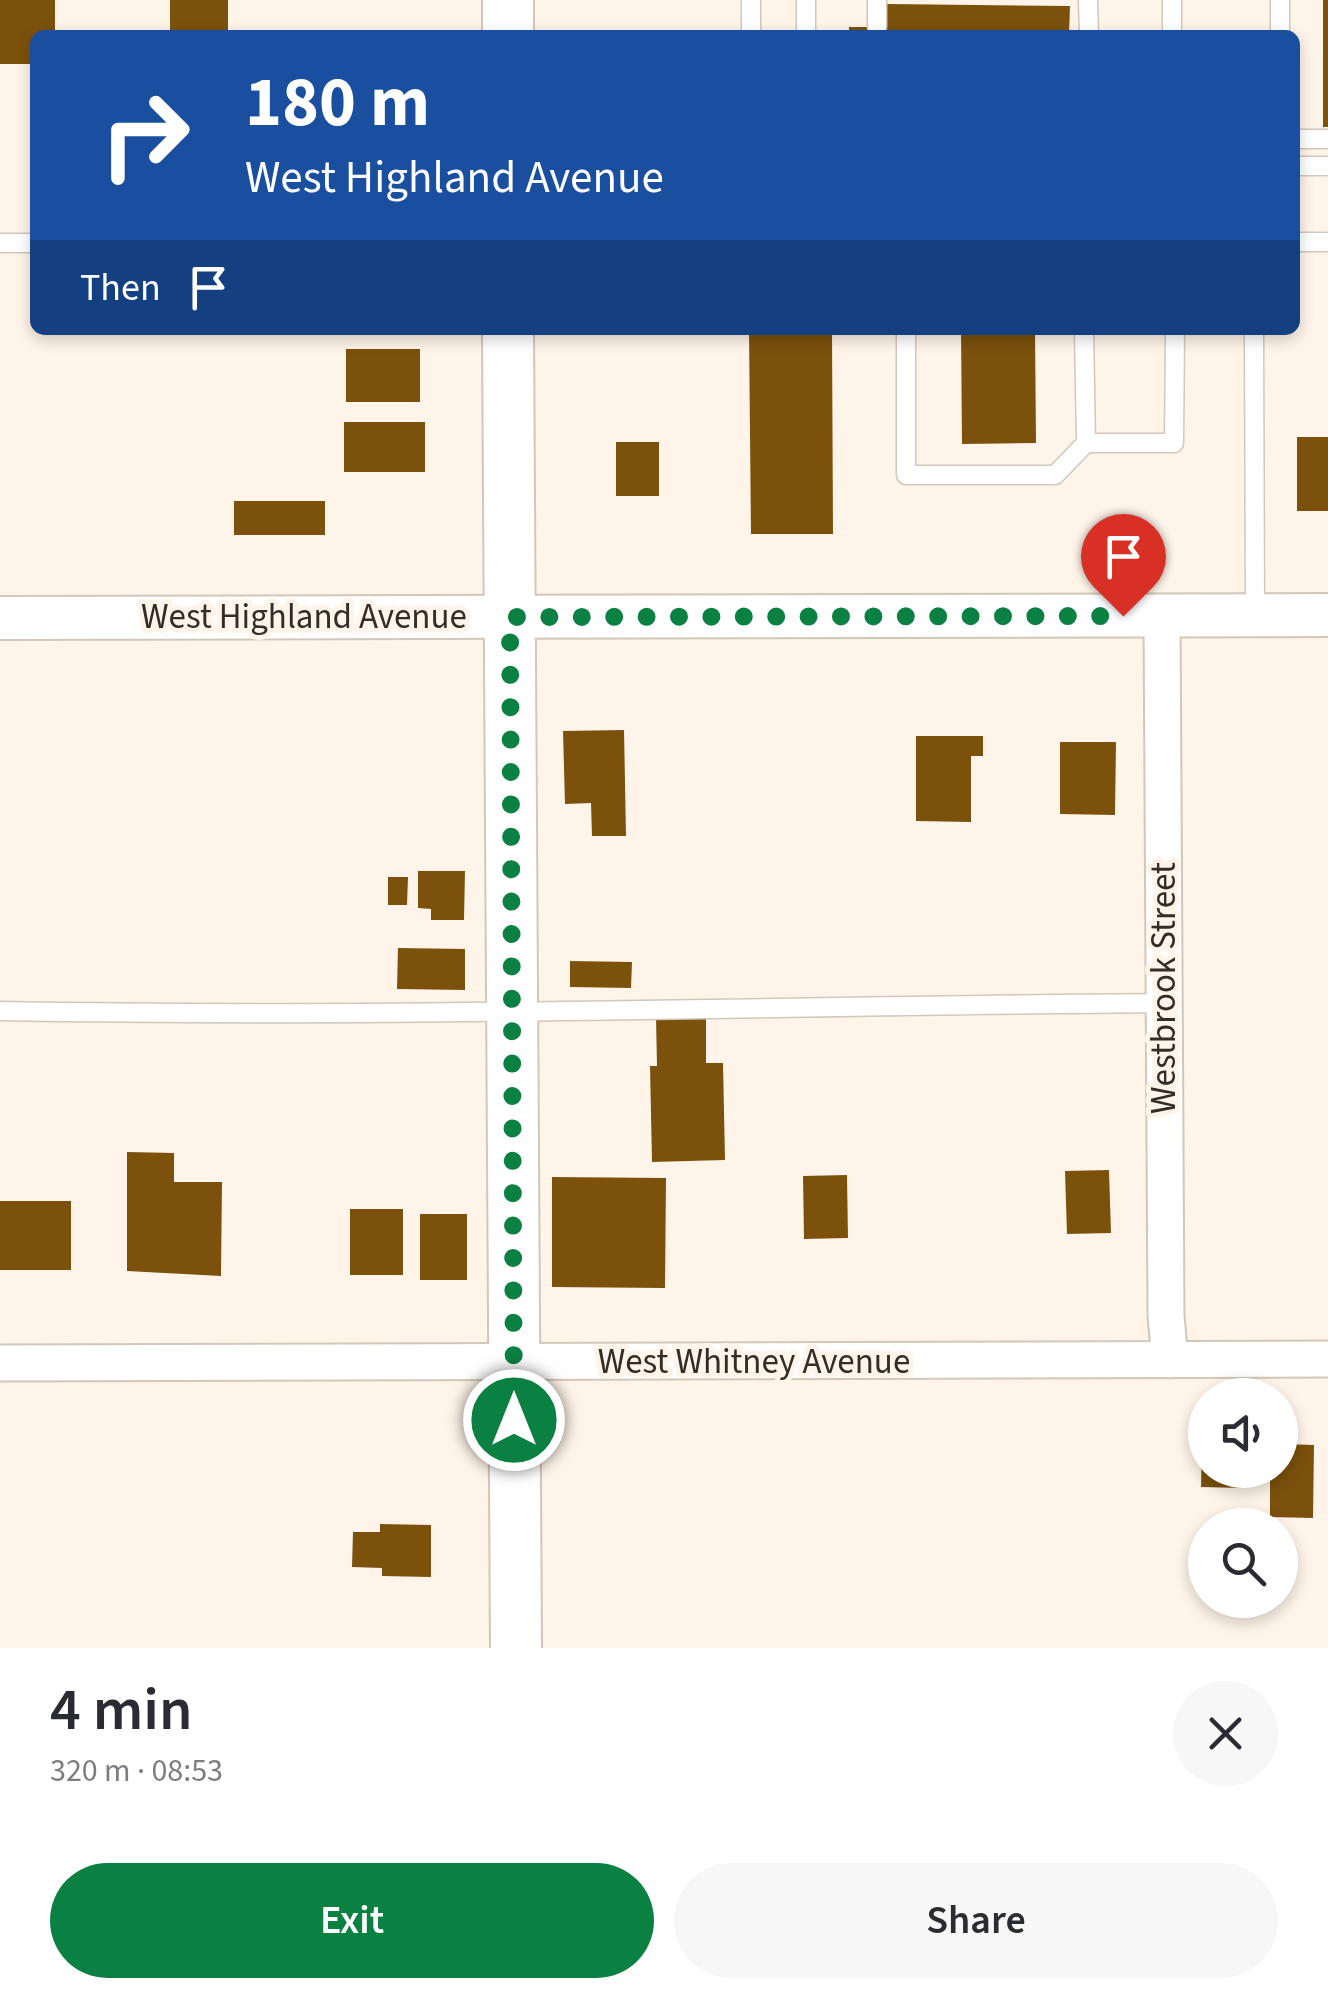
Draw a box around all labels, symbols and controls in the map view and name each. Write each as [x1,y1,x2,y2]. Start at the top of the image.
text: 180 m [245,53,430,153]
icon: right [80,70,210,200]
text: West Highland Avenue [245,146,664,210]
icon: arrive [181,260,236,315]
text: Then [80,261,161,315]
pin [1081,514,1166,617]
icon: arrive [1096,529,1151,584]
street label: West Highland Avenue [141,592,467,642]
street label: Westbrook Street [1139,862,1189,1114]
street label: West Whitney Avenue [598,1337,910,1387]
position arrow [462,1368,566,1472]
map controls [1188,1378,1298,1618]
button: sound [1188,1378,1298,1488]
button: search [1188,1508,1298,1618]
text: 4 min [50,1668,193,1753]
button: close [1173,1681,1278,1786]
text: 320 m · 08:53 [50,1748,223,1794]
button: Exit [50,1863,654,1978]
button: Share [674,1863,1278,1978]

